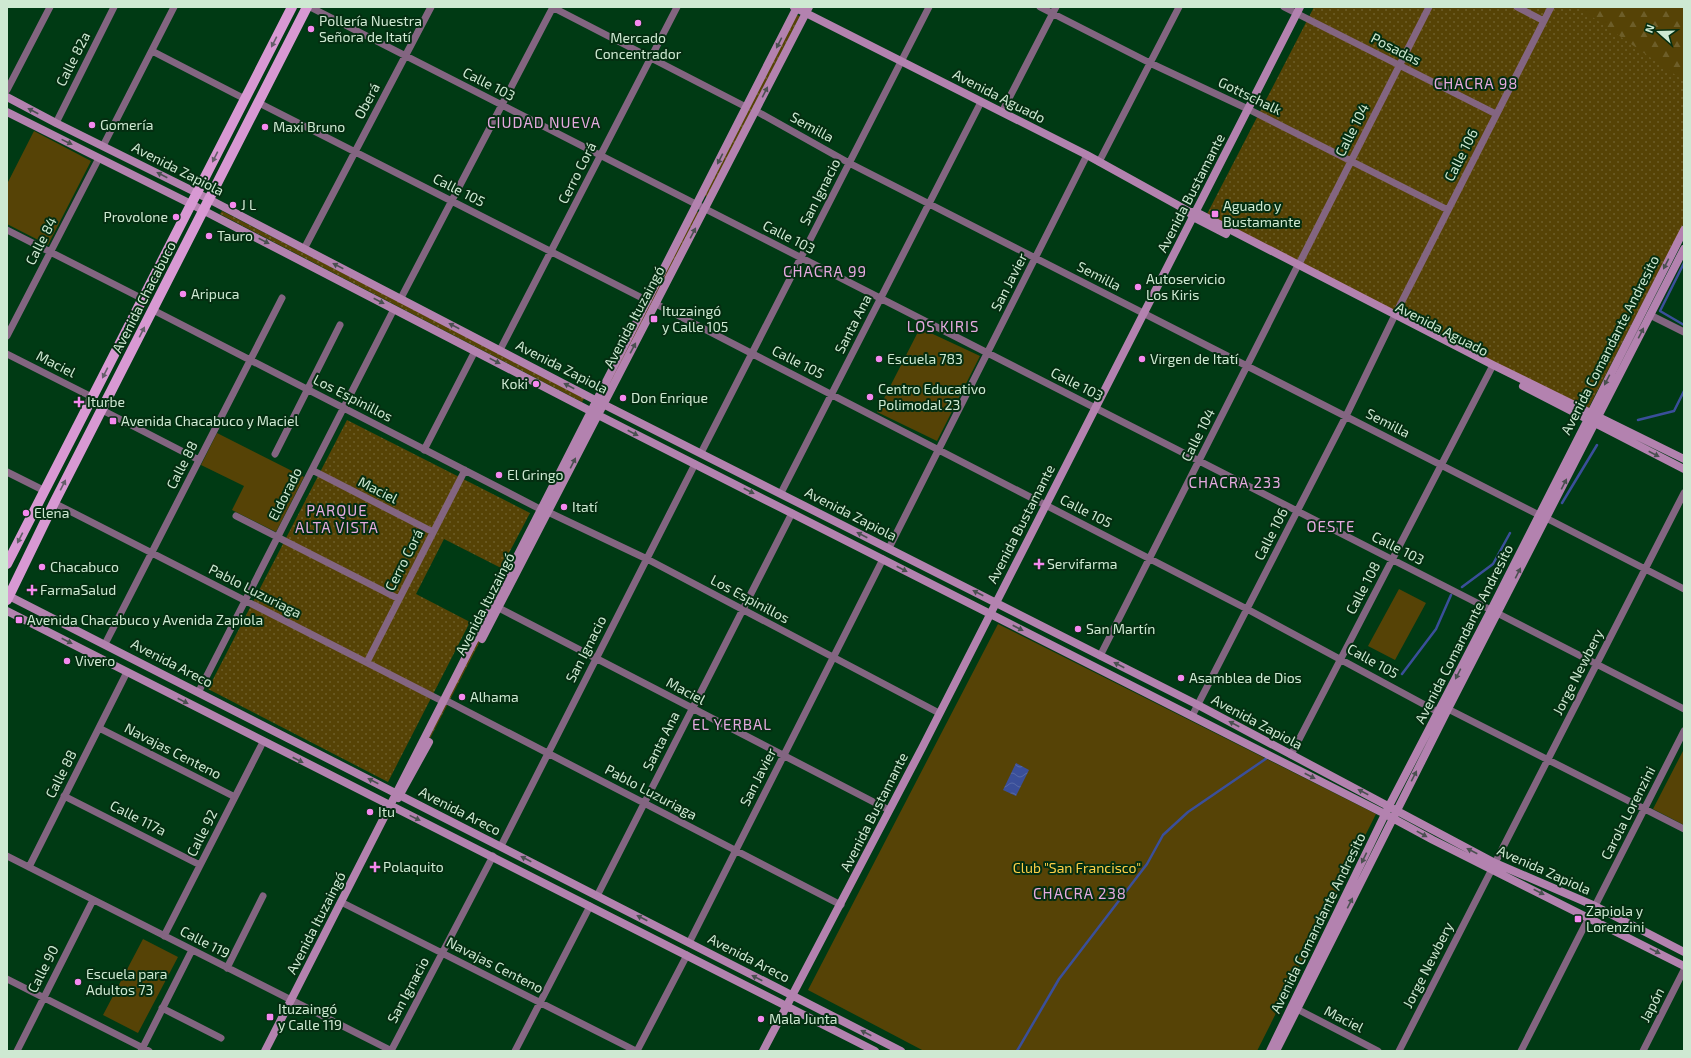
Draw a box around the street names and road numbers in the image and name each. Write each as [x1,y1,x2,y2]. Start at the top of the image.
street label: Calle 82a [52,29,93,89]
street label: Posadas [1368,29,1424,68]
street label: Calle 103 [460,63,518,104]
street label: Avenida Aguado [950,65,1048,126]
street label: Gottschalk [1216,73,1285,118]
street label: Oberá [350,80,383,122]
street label: Calle 104 [1331,100,1372,159]
street label: Semilla [788,108,837,145]
street label: Calle 106 [1440,126,1481,184]
street label: Avenida Bustamante [1153,130,1228,255]
street label: Avenida Zapiola [129,138,227,199]
street label: Cerro Corá [554,139,599,206]
street label: San Ignacio [796,156,844,228]
street label: Calle 105 [430,169,488,210]
street label: Calle 84 [21,214,60,268]
street label: Calle 103 [760,216,818,257]
street label: Avenida Chacabuco [108,238,179,355]
street label: San Javier [987,250,1031,314]
street label: Avenida Comandante Andresito [1557,252,1662,437]
street label: Semilla [1074,257,1124,294]
street label: Avenida Ituzaingó [600,263,668,371]
street label: Santa Ana [830,291,875,356]
street label: Avenida Aguado [1393,298,1491,359]
street label: Avenida Zapiola [513,336,611,397]
street label: Calle 105 [769,341,827,382]
street label: Maciel [34,346,80,381]
street label: Calle 103 [1048,363,1106,404]
street label: Los Espinillos [311,370,396,425]
street label: Semilla [1363,404,1413,441]
street label: Calle 104 [1177,405,1218,464]
street label: Calle 88 [162,438,201,492]
street label: Avenida Bustamante [983,461,1058,586]
street label: Eldorado [264,464,305,523]
street label: Maciel [356,472,402,507]
street label: Avenida Zapiola [802,483,900,544]
street label: Calle 105 [1057,490,1115,531]
street label: Calle 106 [1250,505,1291,563]
street label: Cerro Corá [381,526,426,593]
street label: Calle 103 [1369,527,1427,568]
street label: Avenida Comandante Andresito [1411,541,1516,726]
street label: Avenida Ituzaingó [451,550,518,658]
street label: Calle 108 [1342,559,1383,617]
street label: Pablo Luzuriaga [206,560,304,621]
street label: Los Espinillos [708,571,793,626]
street label: San Ignacio [562,613,610,685]
street label: Jorge Newbery [1549,625,1607,718]
street label: Avenida Areco [128,635,216,691]
street label: Calle 105 [1345,640,1402,682]
street label: Maciel [664,673,709,708]
street label: Avenida Zapiola [1209,690,1306,753]
street label: Santa Ana [638,708,683,773]
street label: Navajas Centeno [122,719,225,782]
street label: San Javier [736,745,780,809]
street label: Calle 88 [41,747,80,801]
street label: Avenida Bustamante [836,749,911,874]
street label: Pablo Luzuriaga [602,760,700,823]
street label: Carola Lorenzini [1597,763,1658,862]
street label: Avenida Areco [416,783,504,839]
street label: Calle 117a [107,796,169,839]
street label: Calle 92 [183,806,221,859]
street label: Avenida Comandante Andresito [1266,830,1369,1016]
street label: Avenida Zapiola [1495,841,1594,898]
street label: Avenida Ituzaingó [282,869,349,977]
street label: Jorge Newbery [1399,918,1457,1011]
street label: Calle 119 [177,922,233,961]
street label: Avenida Areco [705,930,793,986]
street label: Navajas Centeno [444,933,547,996]
street label: Calle 90 [23,942,62,995]
street label: San Ignacio [383,954,432,1026]
street label: Japón [1636,985,1667,1025]
street label: Maciel [1322,1001,1368,1036]

